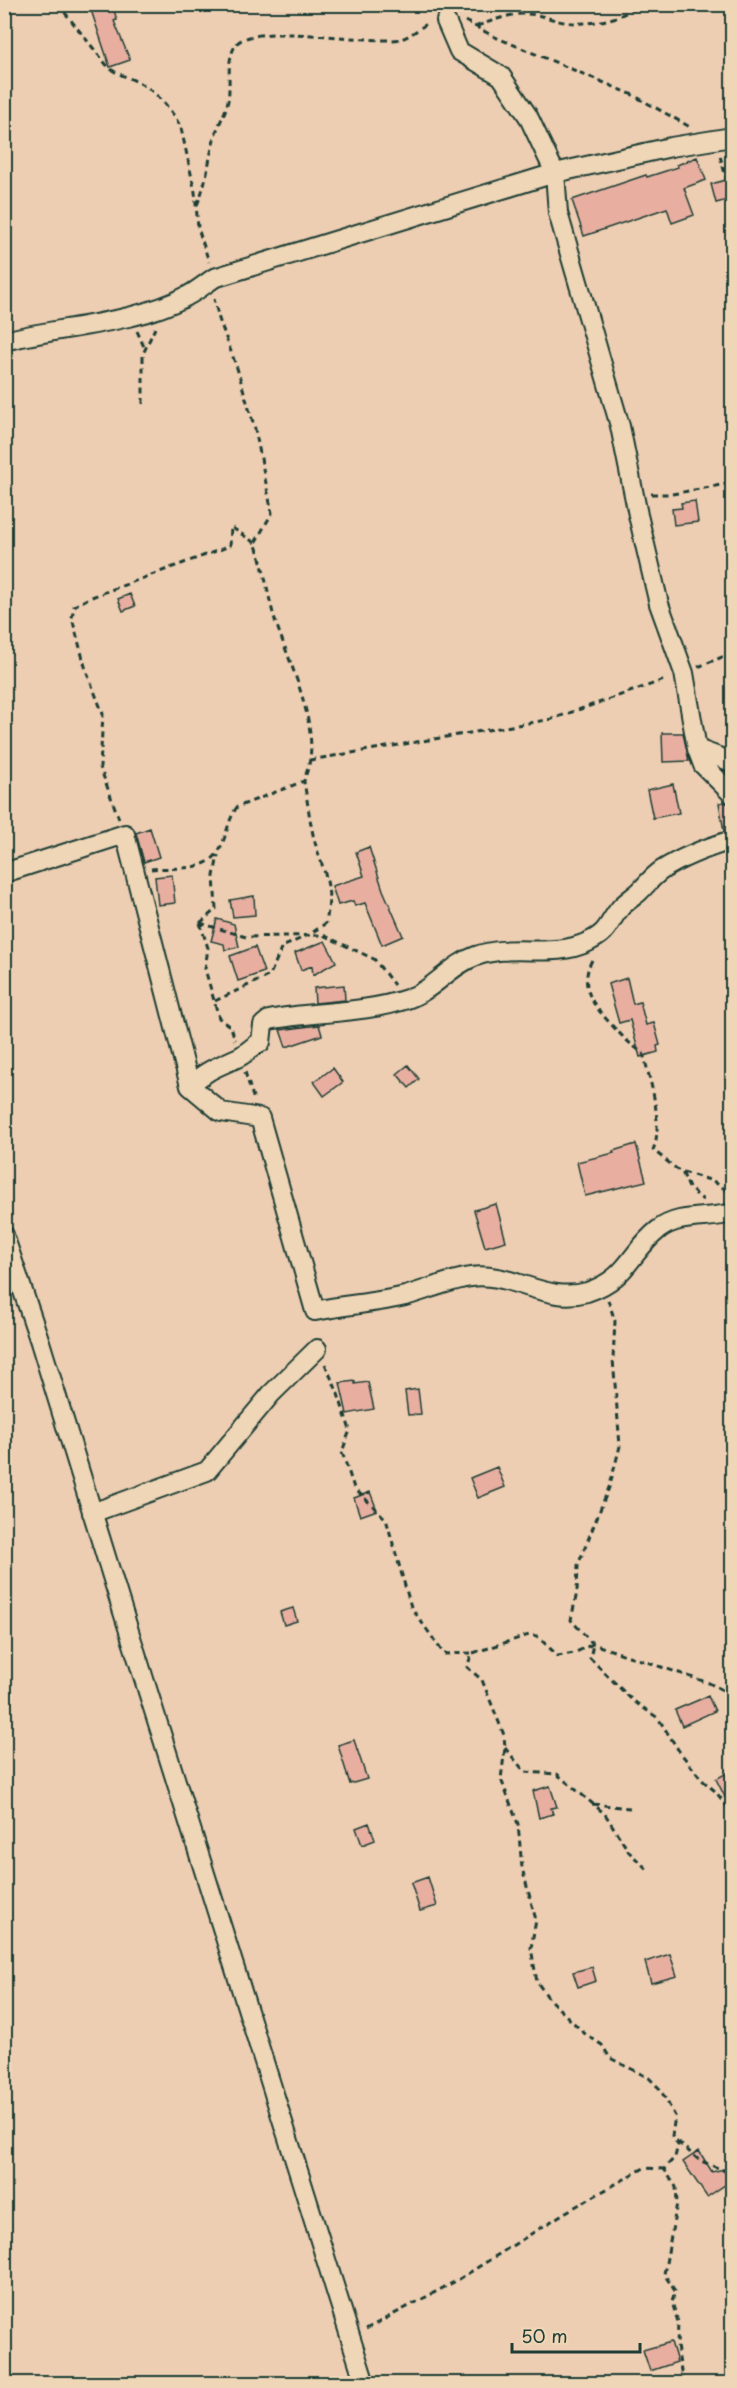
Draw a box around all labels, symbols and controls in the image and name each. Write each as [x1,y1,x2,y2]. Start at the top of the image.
scale bar [512,2316,640,2354]
text: 50 m [521,2322,568,2349]

